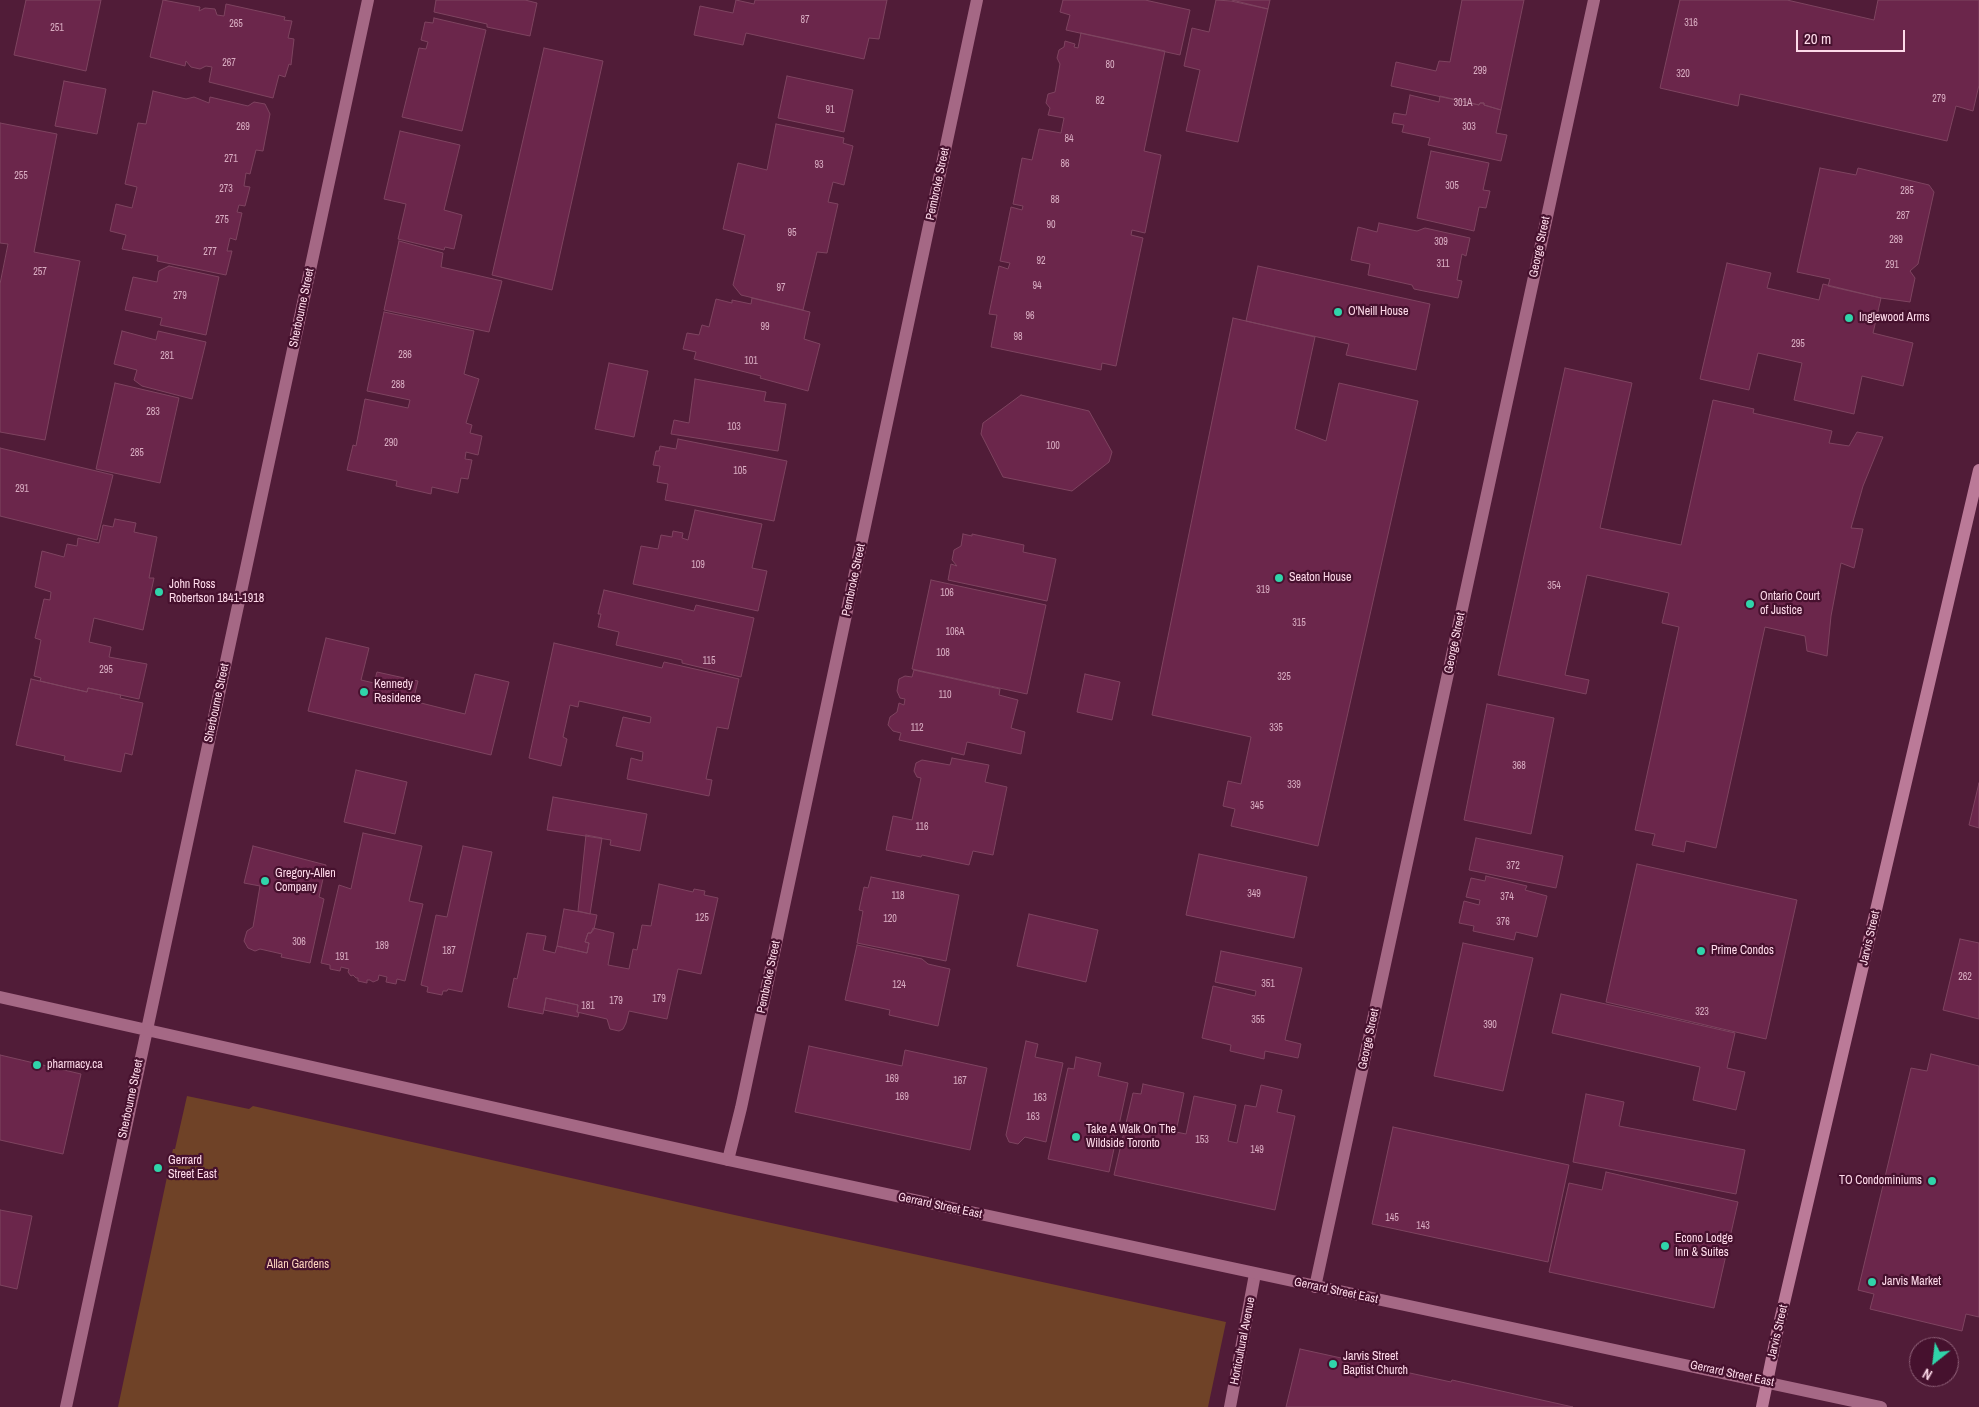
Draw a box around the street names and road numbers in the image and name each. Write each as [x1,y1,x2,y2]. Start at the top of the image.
street label: Pembroke Street [923,146,953,222]
street label: George Street [1527,215,1553,279]
street label: Sherbourne Street [287,267,317,349]
street label: Pembroke Street [839,542,869,618]
street label: George Street [1442,611,1468,675]
street label: Sherbourne Street [202,662,232,744]
street label: Jarvis Street [1857,909,1883,967]
street label: Pembroke Street [754,939,784,1015]
street label: George Street [1356,1007,1382,1071]
street label: Sherbourne Street [116,1058,146,1140]
street label: Gerrard Street East [897,1190,983,1222]
street label: Gerrard Street East [1293,1275,1379,1307]
street label: Horticultural Avenue [1227,1296,1259,1386]
street label: Jarvis Street [1765,1303,1791,1361]
street label: Gerrard Street East [1689,1358,1775,1390]

